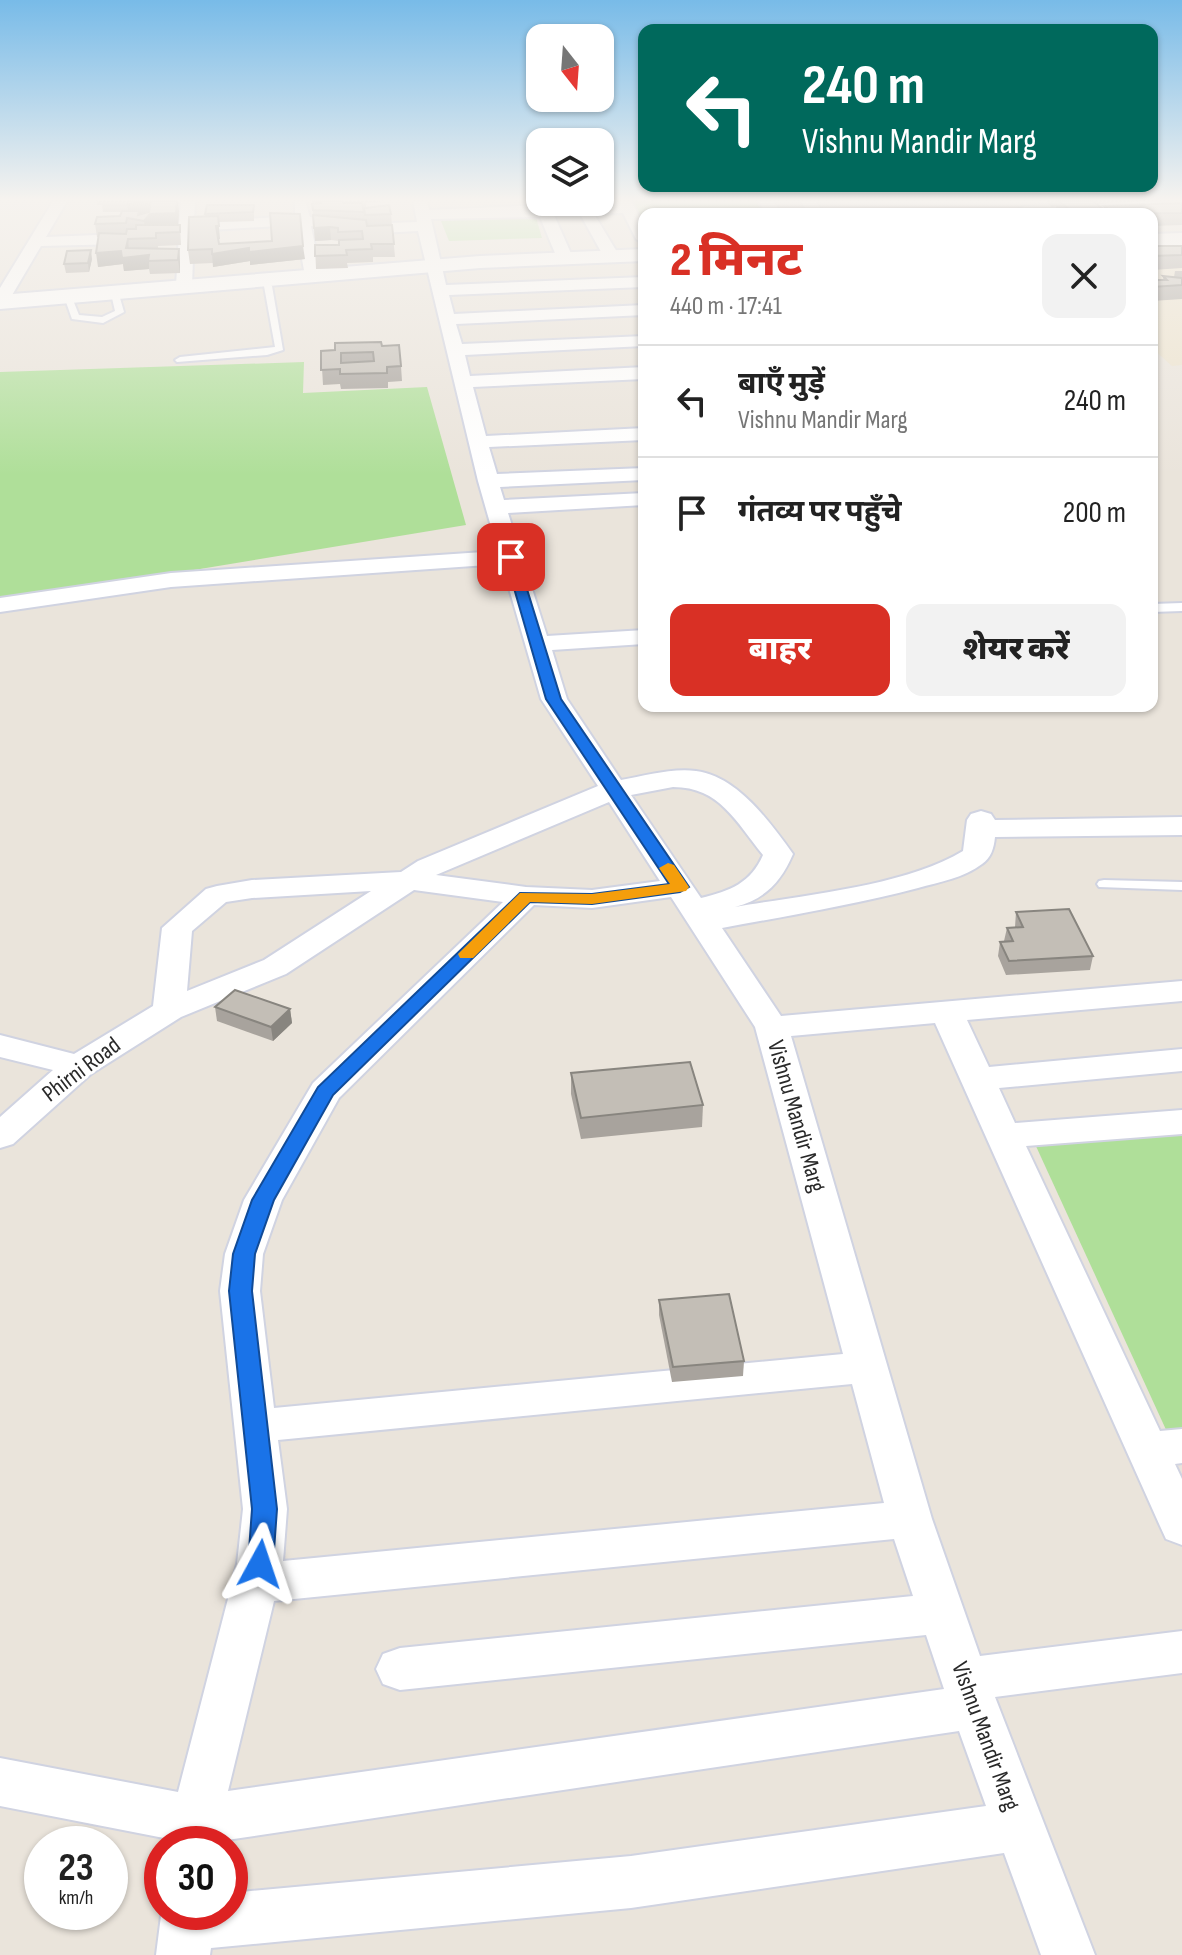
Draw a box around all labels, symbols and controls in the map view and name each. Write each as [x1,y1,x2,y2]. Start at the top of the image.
north arrow [526,24,614,112]
map controls [526,24,614,216]
text: 240 m [802,53,925,120]
icon: left [670,56,774,160]
text: Vishnu Mandir Marg [802,121,1037,164]
button: layers [526,128,614,216]
text: 2 मिनट [670,232,802,289]
button: close [1042,234,1126,318]
text: 440 m · 17:41 [670,291,782,322]
text: बाएँ मुड़ें [738,366,825,402]
icon: left [670,379,714,423]
text: 240 m [1064,383,1126,419]
text: Vishnu Mandir Marg [738,405,908,436]
icon: arrive [670,491,714,535]
text: गंतव्य पर पहुँचे [738,494,902,530]
text: 200 m [1063,495,1126,531]
pin [477,523,545,591]
icon: arrive [489,535,533,579]
button: बाहर [670,604,890,696]
button: शेयर करें [906,604,1126,696]
street label: Phirni Road [37,1031,126,1108]
street label: Vishnu Mandir Marg [761,1037,832,1195]
position arrow [218,1522,302,1606]
street label: Vishnu Mandir Marg [945,1658,1026,1815]
speed limit sign: 30 [144,1826,248,1930]
text: 23 [58,1844,94,1892]
text: km/h [59,1886,93,1910]

